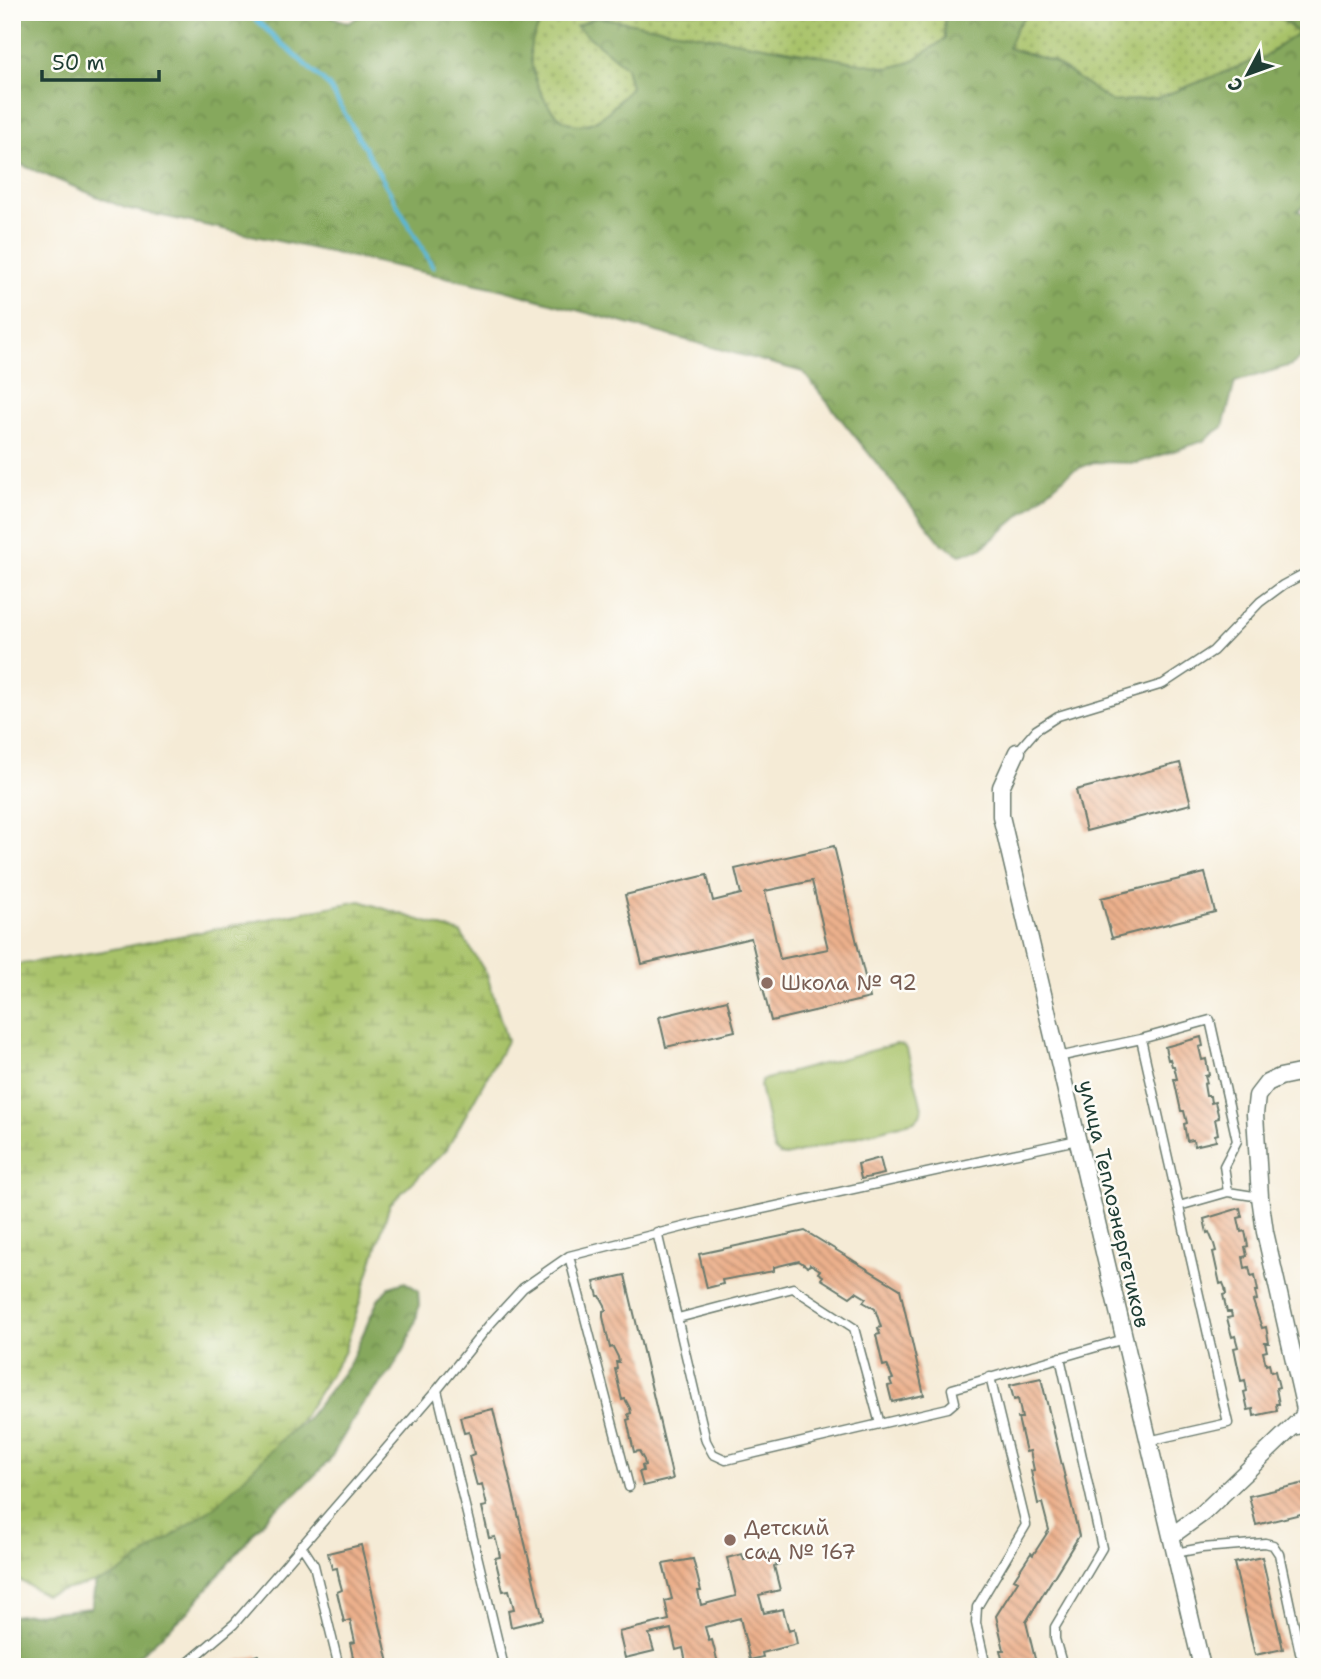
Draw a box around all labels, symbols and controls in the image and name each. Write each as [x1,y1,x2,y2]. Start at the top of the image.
scale bar [42,38,159,82]
north arrow [1212,38,1282,108]
text: 50 m [52,49,105,77]
text: С [1222,72,1249,97]
place label: Школа № 92 [781,969,917,997]
marker: Школа № 92 [759,975,775,991]
street label: улица Теплоэнергетиков [1072,1077,1156,1331]
place label: Детский сад № 167 [744,1514,856,1566]
marker: Детский сад № 167 [722,1532,738,1548]

